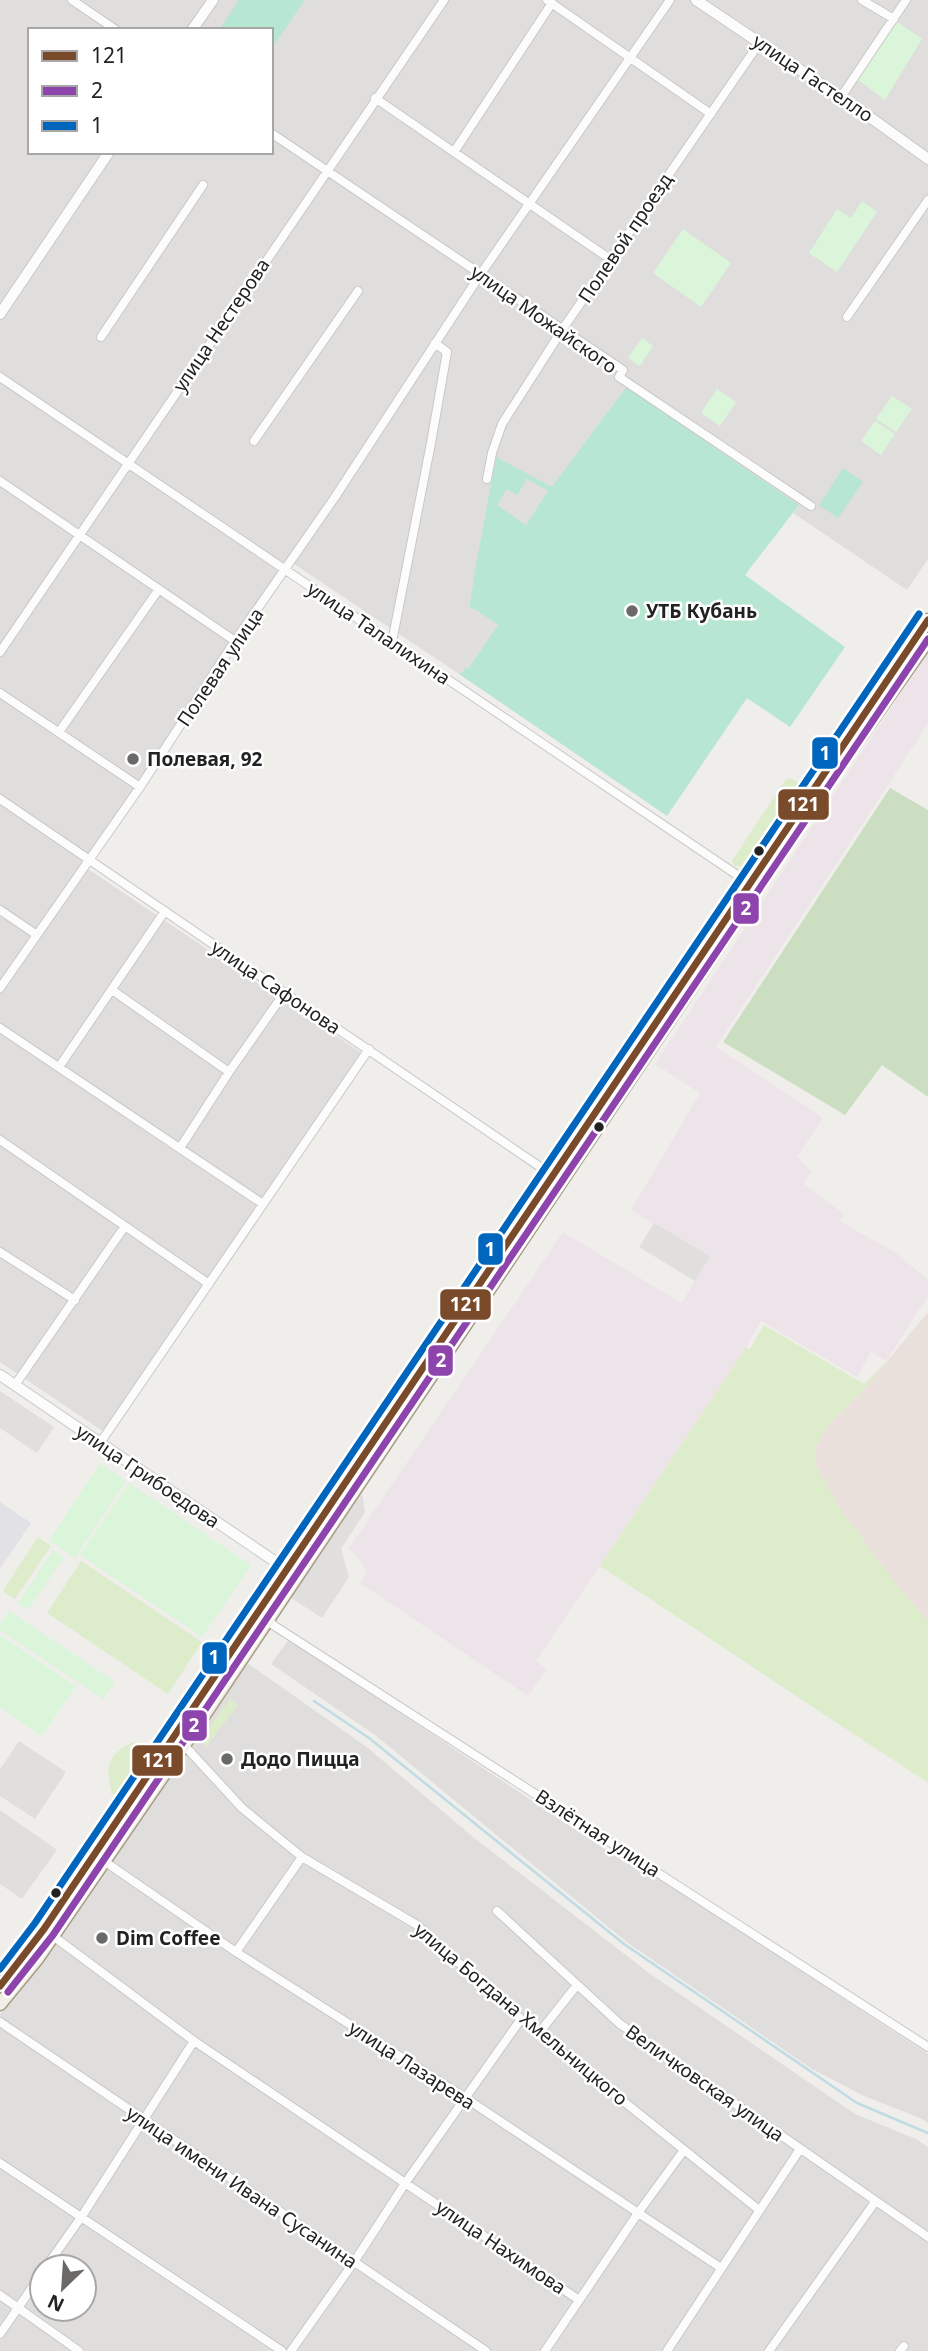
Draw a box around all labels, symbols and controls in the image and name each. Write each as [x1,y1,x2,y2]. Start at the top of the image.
legend [28,28,273,154]
street label: улица Гастелло [748,28,878,128]
text: 121 [91,41,127,69]
text: 2 [91,76,103,104]
text: 1 [91,111,103,139]
street label: Полевой проезд [572,168,678,308]
street label: улица Нестерова [167,253,275,397]
street label: улица Можайского [466,259,622,379]
street label: улица Талалихина [302,575,456,691]
place label: УТБ Кубань [646,598,757,624]
street label: Полевая улица [171,603,269,731]
marker: УТБ Кубань [624,603,640,619]
line badge: 1 [811,736,839,770]
text: 1 [820,740,830,766]
place label: Полевая, 92 [147,746,263,772]
marker: Полевая, 92 [125,751,141,767]
line badge: 121 [777,788,830,821]
text: 121 [787,791,819,817]
unlabelled marker [752,844,766,858]
line badge: 2 [732,892,760,925]
text: 2 [741,895,752,921]
street label: улица Сафонова [206,934,346,1040]
unlabelled marker [592,1120,606,1134]
line badge: 1 [477,1232,504,1266]
text: 1 [485,1236,495,1262]
line badge: 121 [439,1288,492,1321]
text: 121 [450,1291,482,1317]
line badge: 2 [427,1344,454,1377]
text: 2 [436,1347,447,1373]
street label: улица Грибоедова [71,1418,225,1534]
line badge: 1 [201,1641,228,1675]
text: 1 [209,1644,219,1670]
line badge: 2 [181,1709,208,1742]
text: 2 [189,1712,200,1738]
line badge: 121 [131,1744,184,1777]
place label: Додо Пицца [241,1746,360,1772]
text: 121 [142,1747,174,1773]
marker: Додо Пицца [219,1751,235,1767]
street label: Взлётная улица [531,1783,665,1883]
unlabelled marker [49,1886,63,1900]
street label: улица Богдана Хмельницкого [409,1917,633,2111]
place label: Dim Coffee [116,1925,220,1951]
marker: Dim Coffee [94,1930,110,1946]
street label: улица Лазарева [344,2014,480,2116]
street label: Величковская улица [621,2018,789,2148]
street label: улица имени Ивана Сусанина [121,2100,363,2274]
street label: улица Нахимова [431,2194,571,2300]
north arrow [28,2253,98,2323]
text: N [43,2288,68,2318]

